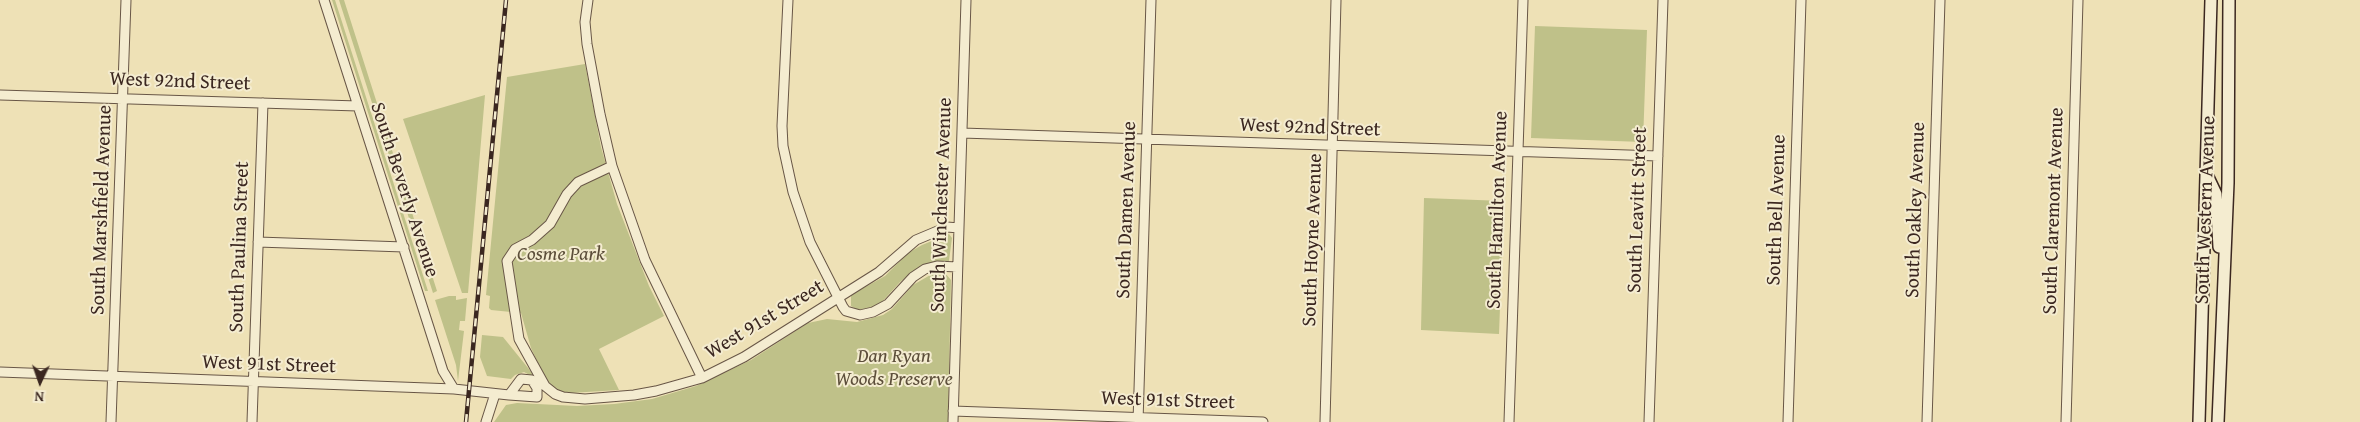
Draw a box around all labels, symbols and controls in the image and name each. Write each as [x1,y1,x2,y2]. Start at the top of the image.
street label: West 92nd Street [109,68,251,96]
street label: South Winchester Avenue [926,97,958,313]
street label: South Beverly Avenue [364,99,444,281]
street label: South Marshfield Avenue [86,104,118,316]
street label: South Claremont Avenue [2038,107,2070,315]
street label: South Hamilton Avenue [1483,111,1513,309]
street label: West 92nd Street [1239,114,1381,142]
street label: South Western Avenue [2191,115,2221,305]
street label: South Damen Avenue [1112,121,1142,299]
street label: South Oakley Avenue [1901,122,1931,298]
street label: South Leavitt Street [1623,126,1653,294]
street label: South Bell Avenue [1762,134,1792,286]
street label: South Hoyne Avenue [1298,153,1328,327]
street label: South Paulina Street [225,161,255,333]
park label: Cosme Park [517,243,605,267]
street label: West 91st Street [701,275,829,365]
park label: Dan Ryan Woods Preserve [835,345,953,392]
street label: West 91st Street [201,351,337,379]
north arrow [15,357,65,407]
text: N [34,387,44,407]
street label: West 91st Street [1100,387,1236,415]

